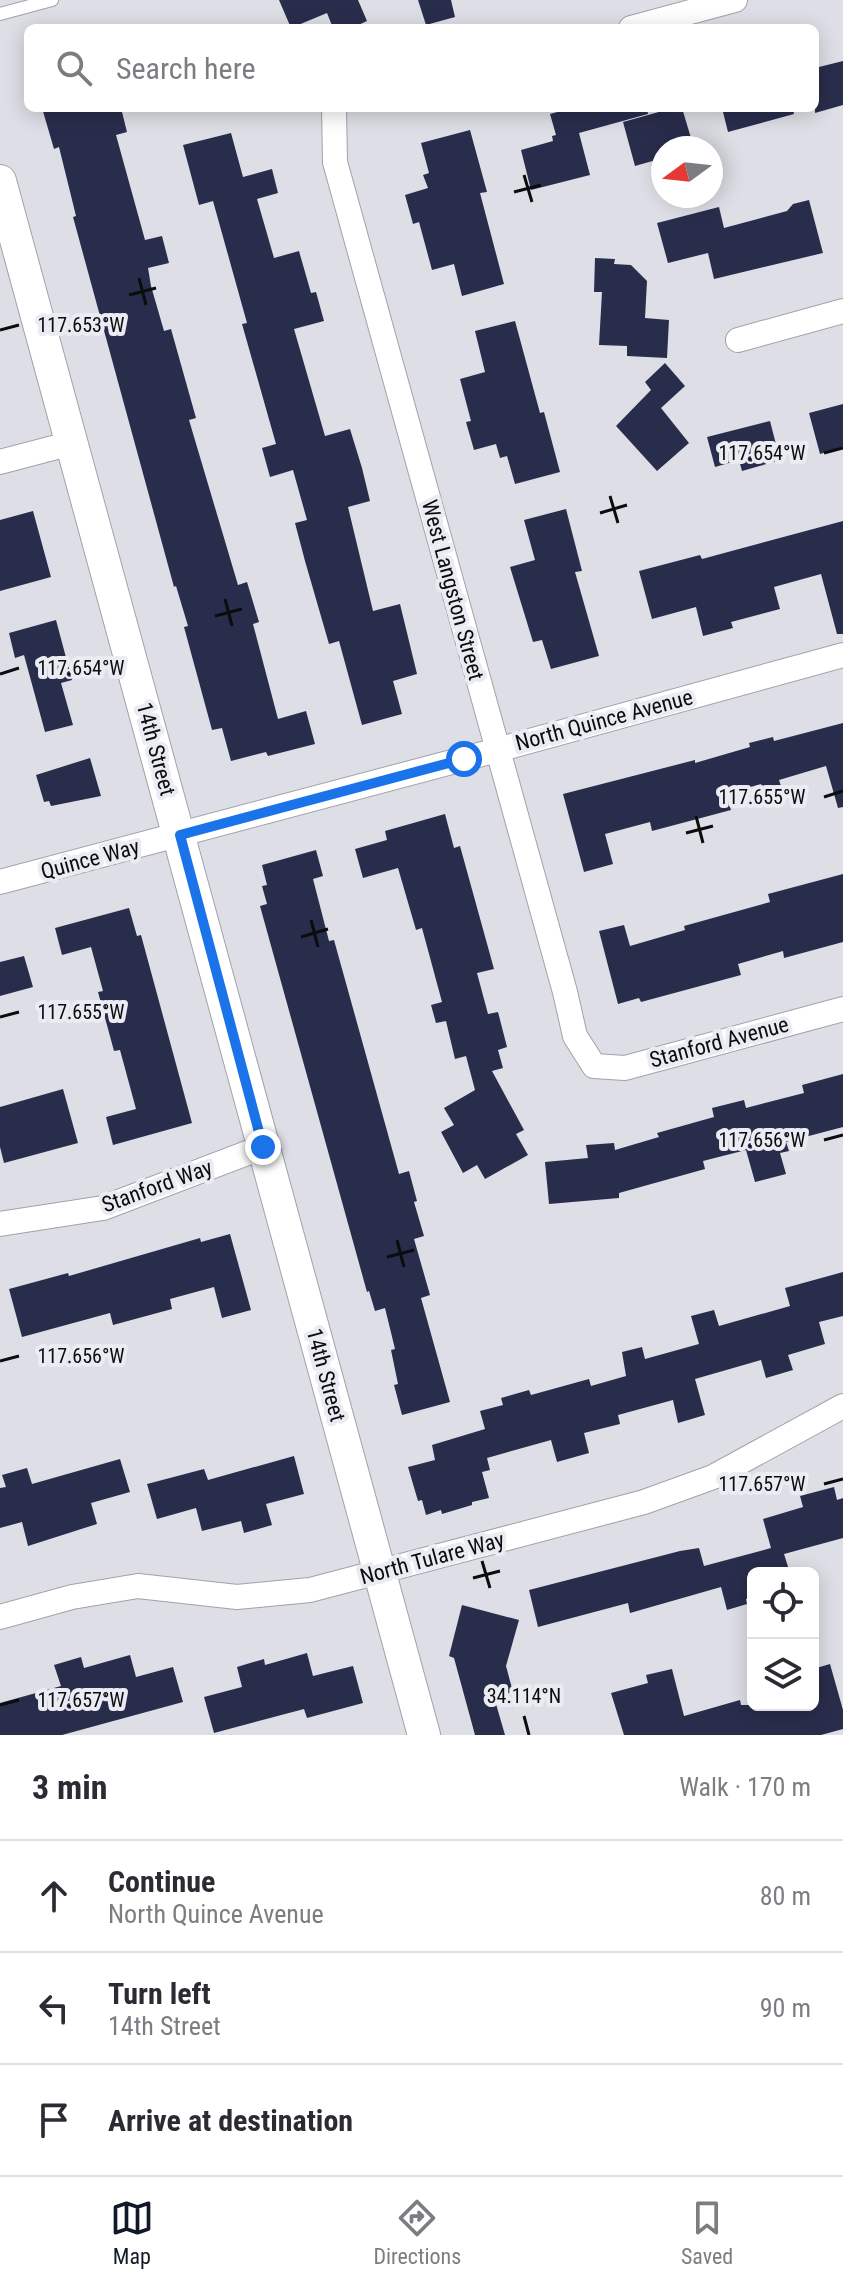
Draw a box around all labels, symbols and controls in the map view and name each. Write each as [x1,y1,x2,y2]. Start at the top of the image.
search box [24,24,819,112]
icon: search [52,46,96,90]
text: Search here [116,51,256,86]
north arrow [651,136,723,208]
text: 117.653°W [37,313,125,337]
text: 117.654°W [718,441,806,465]
street label: West Langston Street [417,497,489,683]
text: 117.654°W [37,656,125,680]
street label: North Quince Avenue [513,684,695,756]
street label: 14th Street [132,700,180,798]
route start [446,741,482,777]
text: 117.655°W [718,785,806,809]
street label: Quince Way [38,834,142,884]
text: 117.655°W [37,1000,125,1024]
street label: Stanford Avenue [647,1011,791,1073]
text: 117.656°W [718,1128,806,1152]
route end [245,1129,281,1165]
street label: Stanford Way [98,1154,216,1218]
street label: 14th Street [302,1326,350,1424]
text: 117.656°W [37,1344,125,1368]
text: 117.657°W [718,1472,806,1496]
street label: North Tulare Way [357,1527,507,1589]
map controls [747,1567,819,1711]
button: locate [747,1567,819,1639]
button: layers [747,1639,819,1711]
text: 34.114°N [487,1684,561,1708]
text: 117.657°W [37,1688,125,1712]
text: 3 min [32,1767,108,1807]
text: Walk · 170 m [679,1772,811,1802]
text: Continue [108,1864,215,1899]
icon: ahead [32,1874,76,1918]
text: 80 m [760,1881,811,1911]
text: North Quince Avenue [108,1899,324,1929]
text: Turn left [108,1976,211,2011]
icon: left [32,1986,76,2030]
text: 90 m [760,1993,811,2023]
text: 14th Street [108,2011,221,2041]
icon: arrive [32,2098,76,2142]
text: Arrive at destination [108,2103,353,2138]
tab: Map [110,2196,154,2269]
tab: Directions [373,2196,461,2269]
tab: Saved [681,2196,733,2269]

